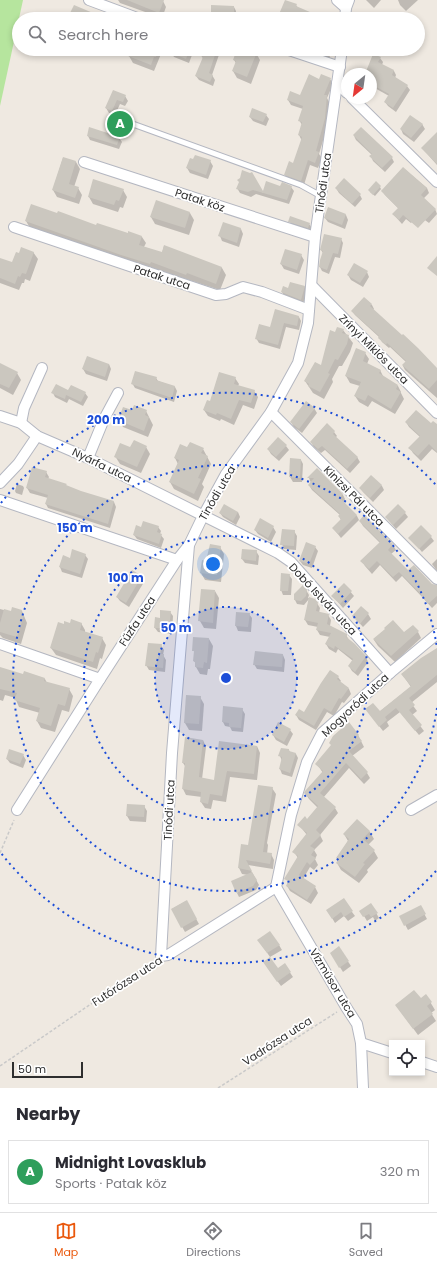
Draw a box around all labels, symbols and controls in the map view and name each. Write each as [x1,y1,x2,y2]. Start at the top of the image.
search box [12,12,425,56]
icon: search [26,23,48,45]
text: Search here [58,24,148,45]
north arrow [341,68,377,104]
pin: A [107,109,133,139]
street label: Tinódi utca [311,152,335,214]
street label: Patak köz [173,184,227,216]
street label: Patak utca [131,260,193,294]
street label: Zrínyi Miklós utca [335,310,413,388]
text: 200 m [87,411,125,428]
street label: Nyárfa utca [69,444,135,486]
street label: Kinizsi Pál utca [320,462,388,530]
street label: Tinódi utca [195,463,239,523]
text: 150 m [57,519,93,536]
your location [203,554,223,574]
street label: Dobó István utca [285,559,361,639]
text: 100 m [108,569,144,586]
street label: Fűzfa utca [115,593,159,649]
text: 50 m [161,619,192,636]
street label: Mogyoródi utca [318,670,392,740]
centre of rings [219,671,233,685]
street label: Tinódi utca [159,779,179,841]
street label: Vízműsor utca [306,945,360,1021]
street label: Futórózsa utca [89,952,165,1010]
street label: Vadrózsa utca [239,1013,315,1069]
map controls [389,1040,425,1076]
button: locate [389,1040,425,1076]
scale bar [12,1060,83,1079]
text: 50 m [18,1061,46,1077]
text: Nearby [16,1102,80,1126]
text: Midnight Lovasklub [55,1152,206,1173]
text: A [25,1162,35,1181]
text: 320 m [380,1162,420,1181]
text: Sports · Patak köz [55,1174,167,1193]
tab: Map [54,1220,78,1261]
tab: Directions [186,1220,241,1261]
tab: Saved [349,1220,383,1261]

